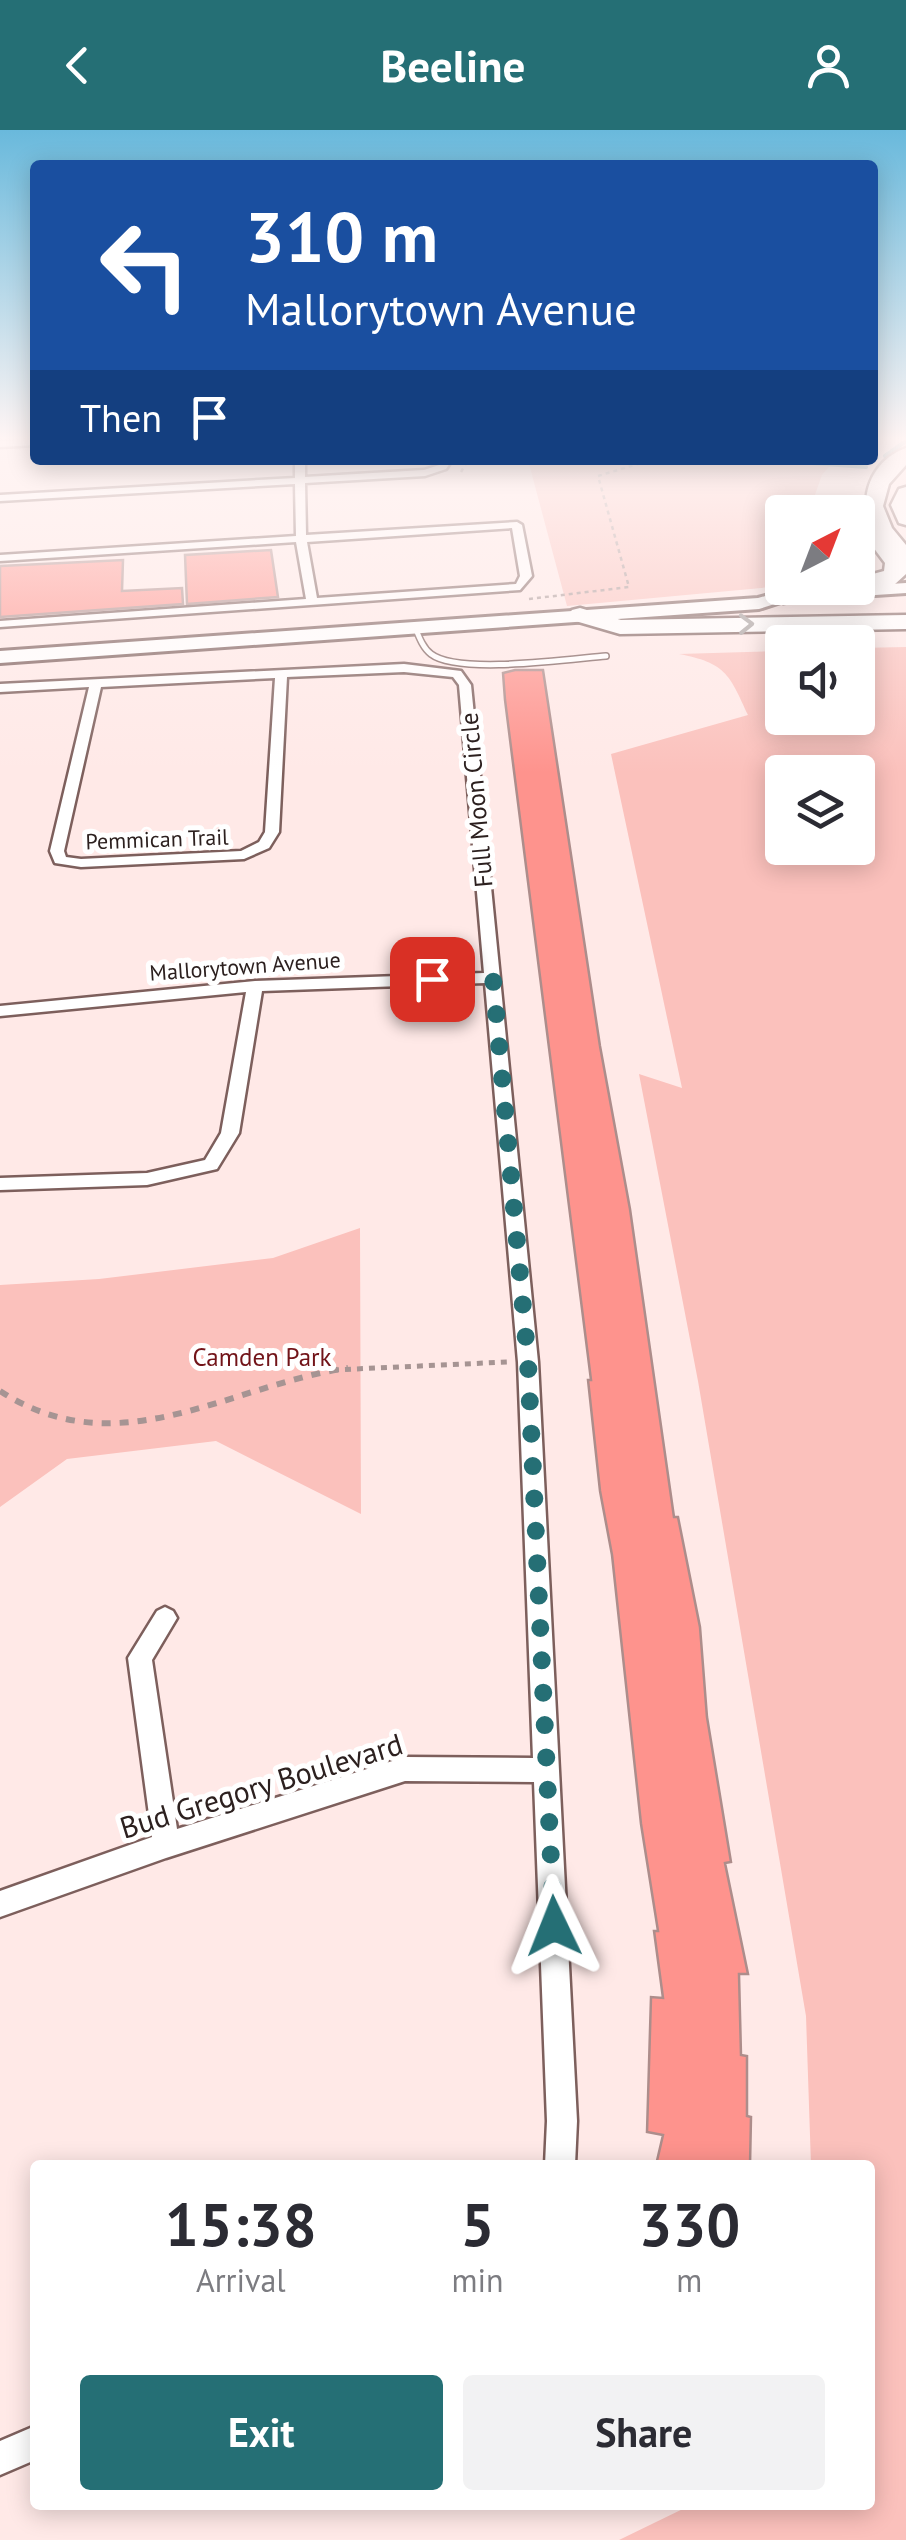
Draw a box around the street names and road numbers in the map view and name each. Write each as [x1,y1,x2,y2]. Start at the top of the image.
street label: Full Moon Circle [452,711,500,889]
street label: Pemmican Trail [85,822,230,855]
street label: Mallorytown Avenue [148,945,342,987]
street label: Bud Gregory Boulevard [115,1723,407,1847]

